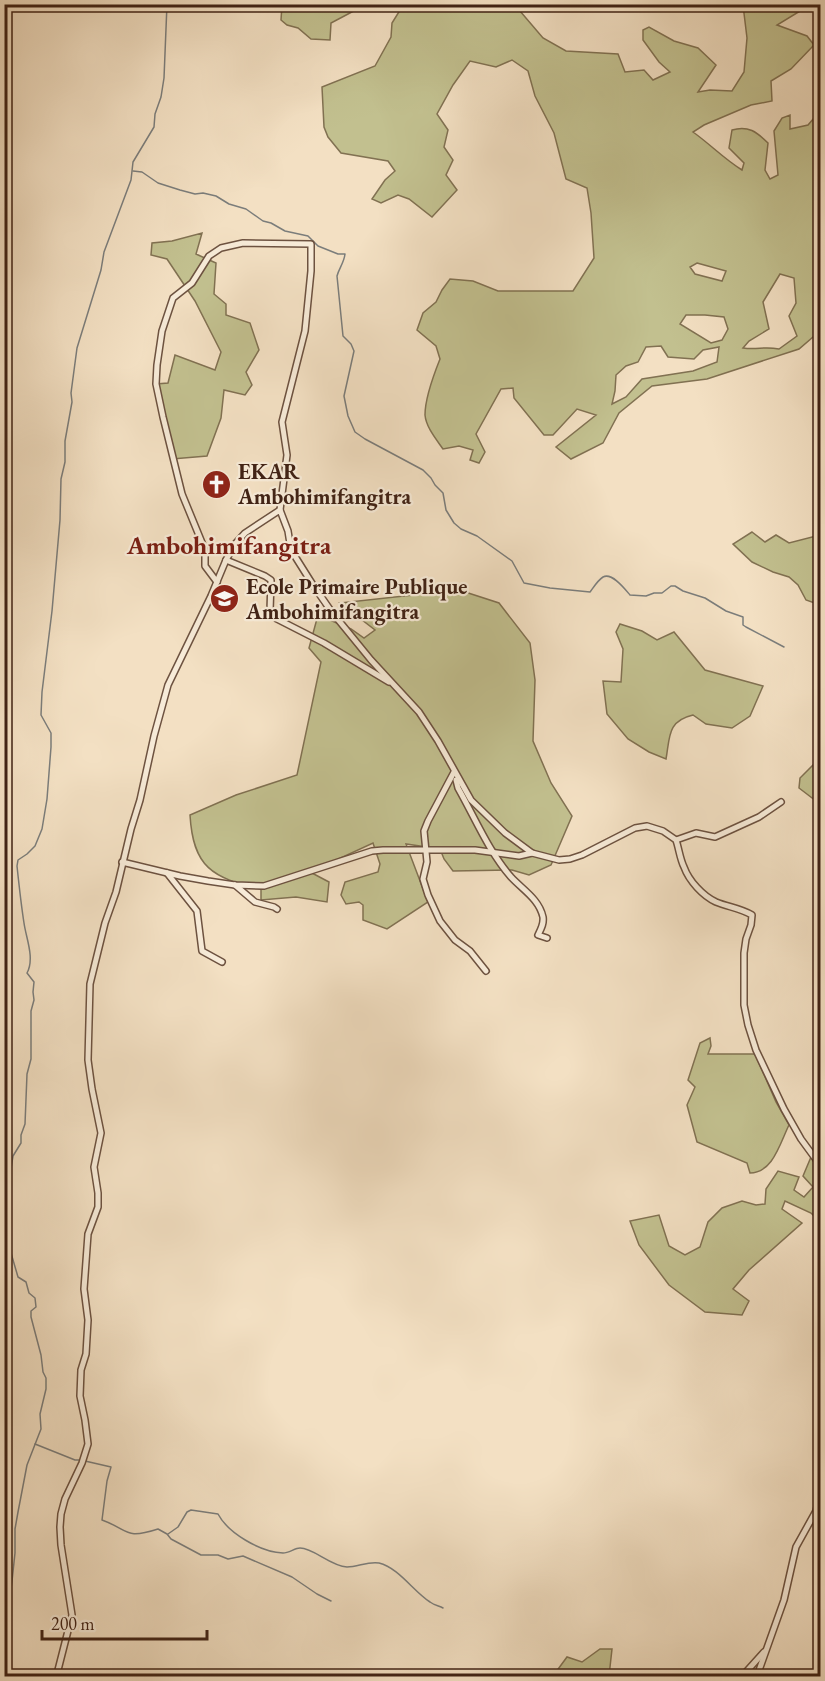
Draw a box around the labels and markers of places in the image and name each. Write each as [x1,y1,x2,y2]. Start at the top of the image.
place label: EKAR Ambohimifangitra [237,457,412,511]
church icon: EKAR Ambohimifangitra [201,468,233,500]
place label: Ecole Primaire Publique Ambohimifangitra [245,572,468,626]
school or university icon: Ecole Primaire Publique Ambohimifangitra [209,583,241,615]

